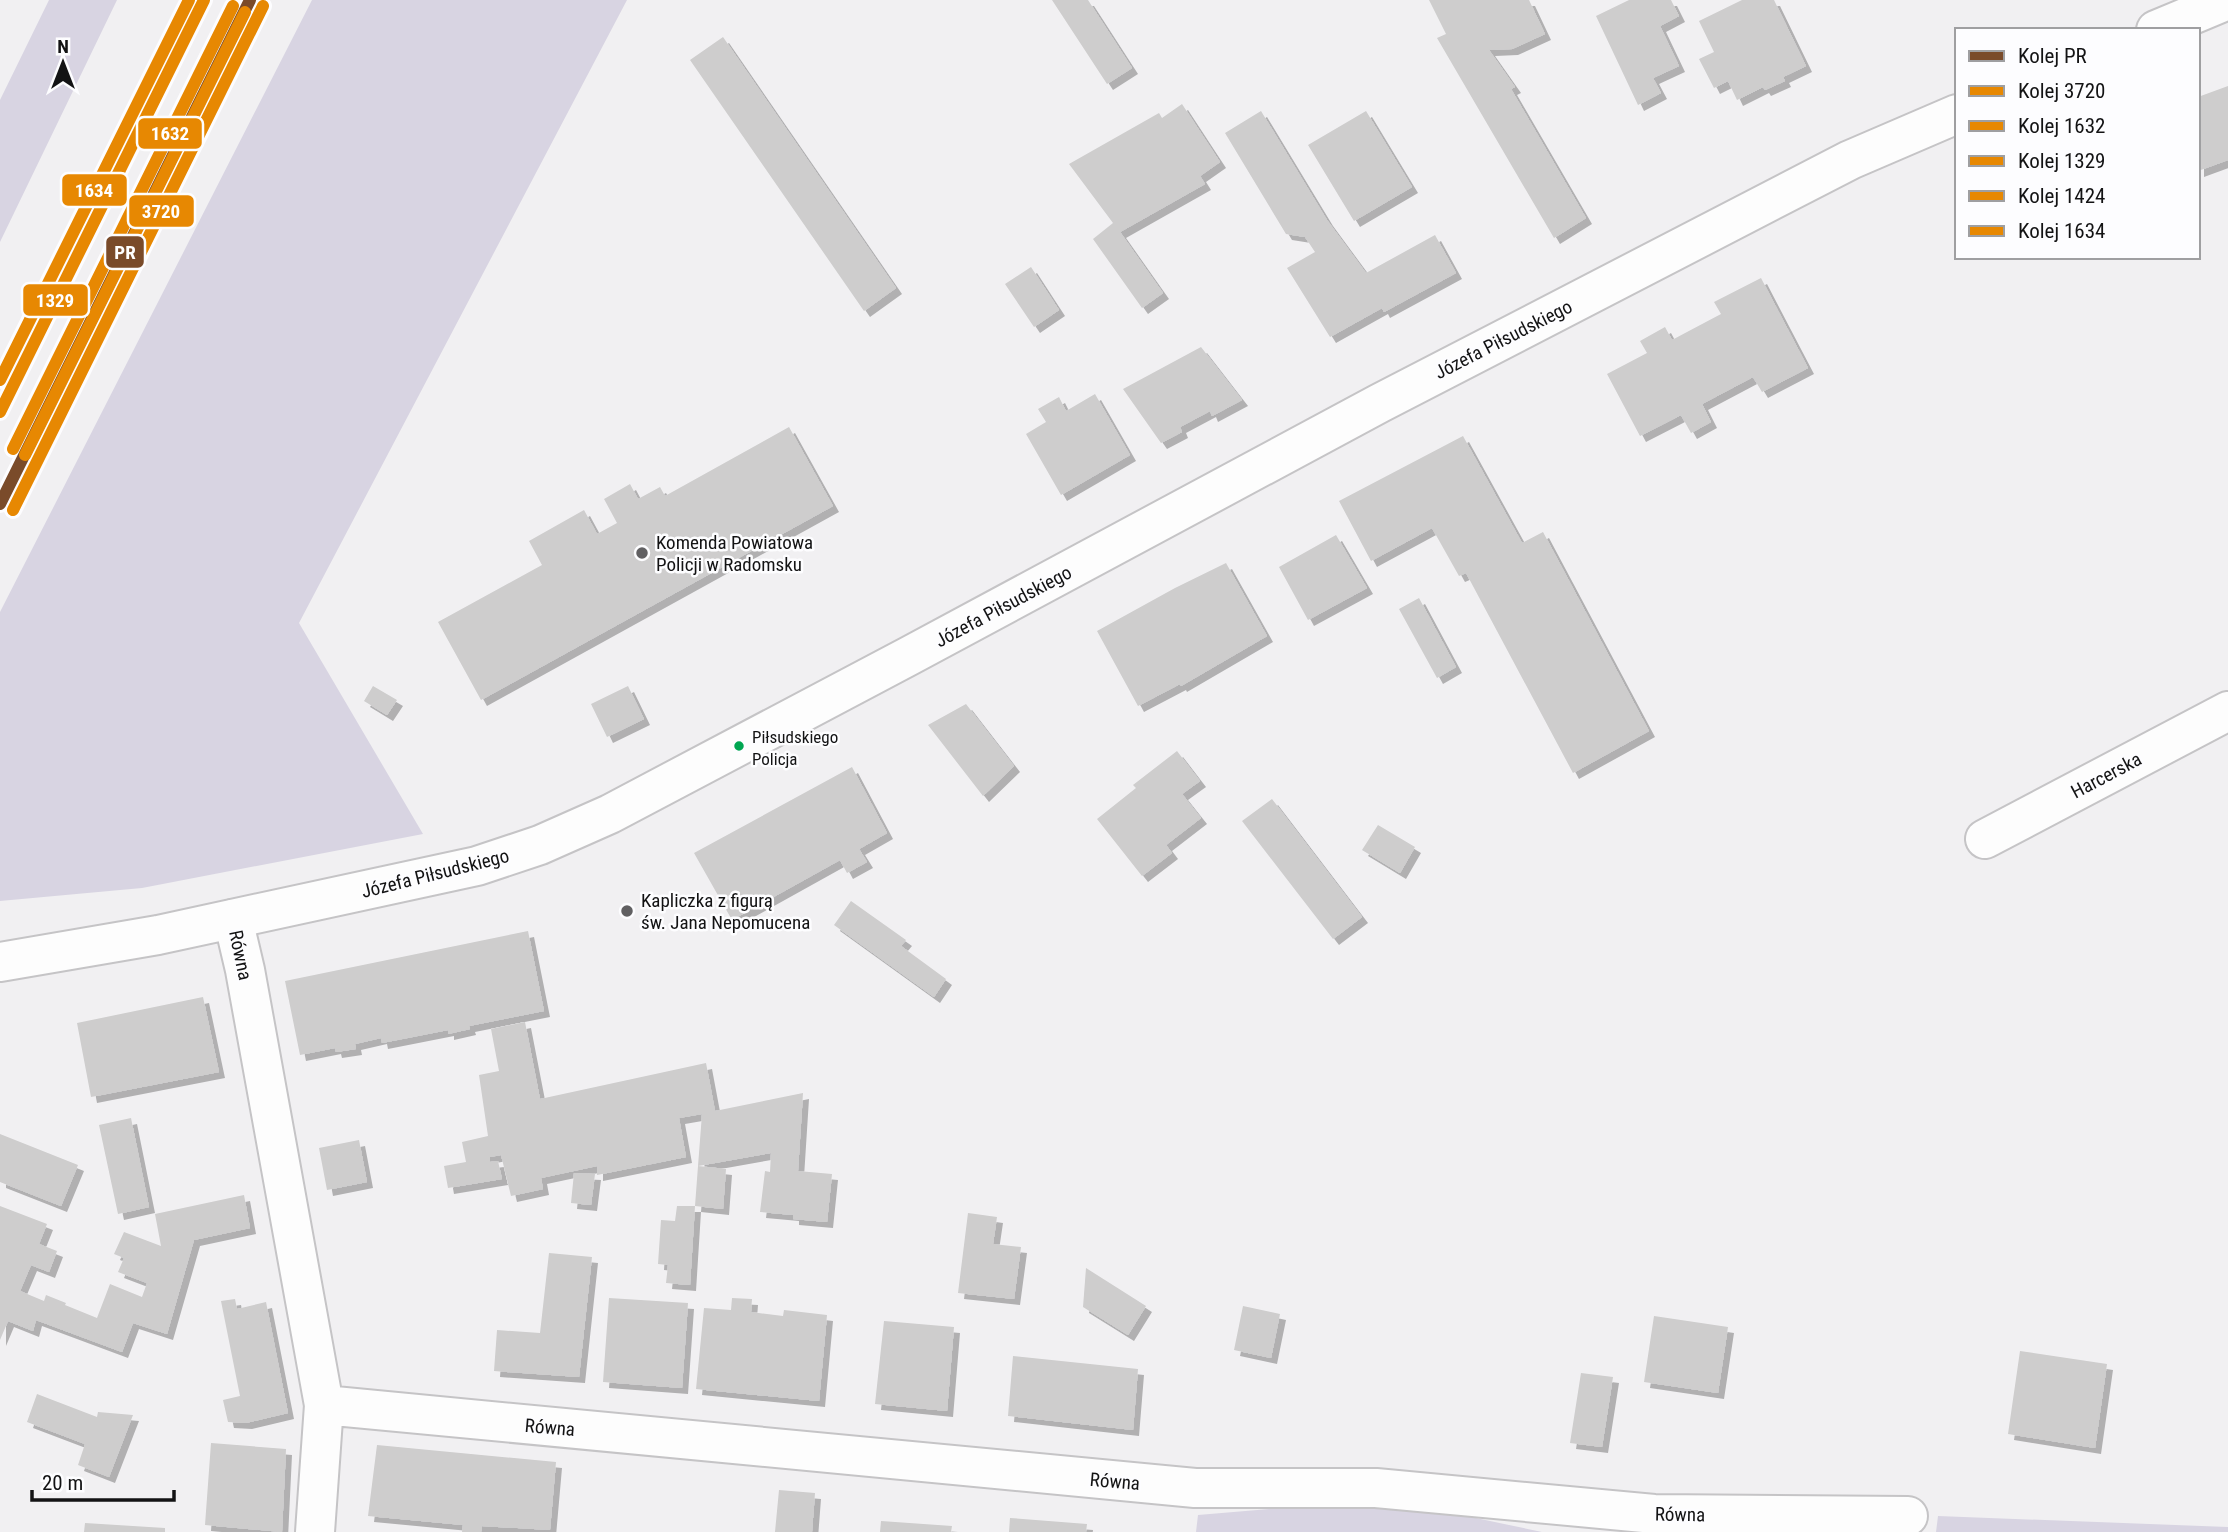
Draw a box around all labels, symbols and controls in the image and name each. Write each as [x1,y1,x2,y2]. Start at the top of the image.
north arrow [28,28,98,98]
legend [1955,28,2200,259]
text: N [57,35,69,58]
text: Kolej PR [2018,44,2087,68]
text: Kolej 3720 [2018,79,2105,103]
text: Kolej 1632 [2018,114,2105,138]
line badge: 1632 [137,117,203,150]
text: 1632 [151,122,189,145]
text: Kolej 1329 [2018,149,2105,173]
line badge: 1634 [61,173,128,207]
text: 1634 [75,179,113,202]
text: Kolej 1424 [2018,184,2105,208]
line badge: 3720 [128,194,195,228]
text: 3720 [142,200,180,223]
text: Kolej 1634 [2018,219,2105,243]
line badge: PR [105,235,145,269]
text: PR [114,241,136,264]
line badge: 1329 [22,283,89,317]
text: 1329 [36,289,74,312]
street label: Józefa Piłsudskiego [1431,295,1576,384]
place label: Komenda Powiatowa Policji w Radomsku [656,531,813,576]
marker: Komenda Powiatowa Policji w Radomsku [634,545,650,561]
street label: Józefa Piłsudskiego [931,561,1076,652]
place label: Piłsudskiego Policja [752,727,838,769]
marker: Piłsudskiego Policja [732,739,746,753]
street label: Harcerska [2067,747,2145,804]
street label: Józefa Piłsudskiego [359,844,511,903]
place label: Kapliczka z figurą św. Jana Nepomucena [641,889,810,934]
marker: Kapliczka z figurą św. Jana Nepomucena [619,903,635,919]
street label: Równa [224,928,257,982]
street label: Równa [524,1414,576,1441]
scale bar [32,1458,173,1502]
street label: Równa [1089,1468,1141,1495]
text: 20 m [42,1471,83,1495]
street label: Równa [1655,1503,1705,1526]

